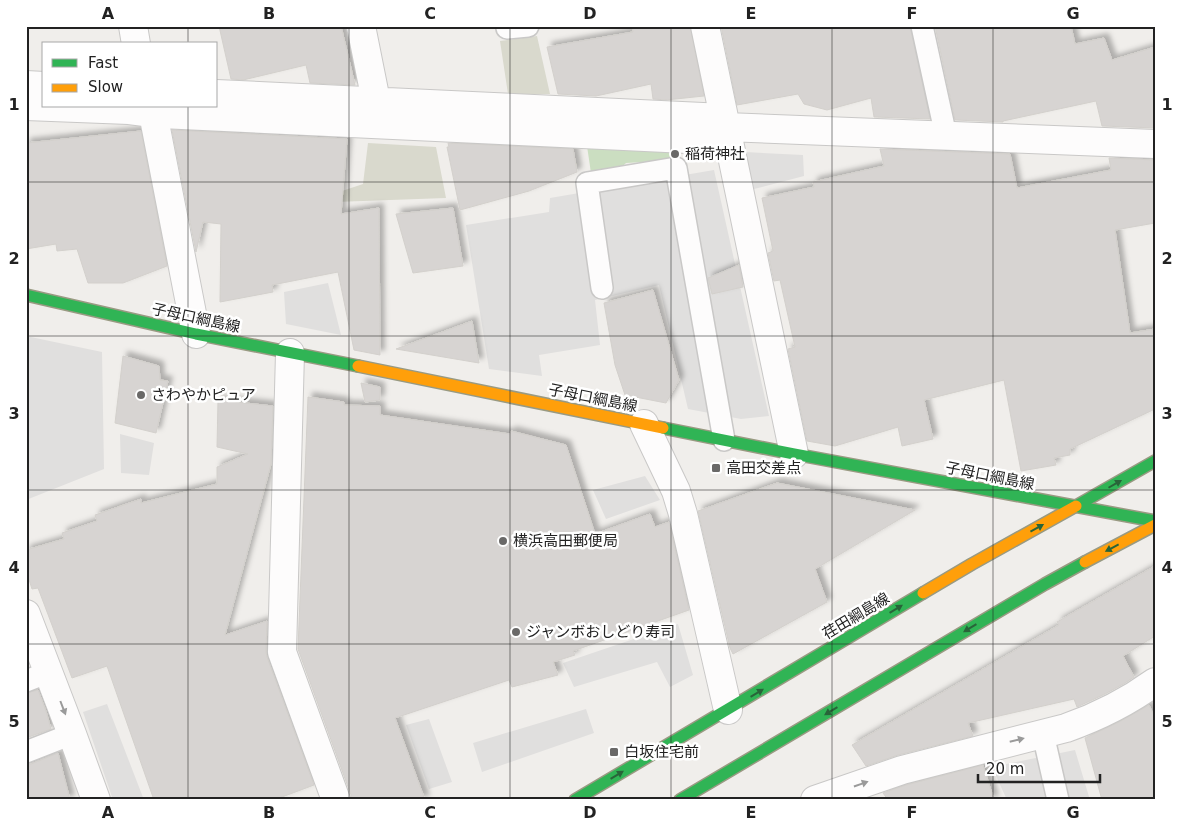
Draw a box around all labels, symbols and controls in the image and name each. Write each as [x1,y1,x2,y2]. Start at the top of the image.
text: A [102,4,115,23]
text: B [263,4,275,23]
text: C [424,4,436,23]
text: D [583,4,597,23]
text: E [746,4,756,23]
text: F [907,4,917,23]
text: G [1066,4,1080,23]
legend [42,42,218,108]
text: Fast [88,54,118,72]
text: Slow [88,78,123,96]
text: 1 [8,95,20,114]
text: 1 [1161,95,1173,114]
place label: 稲荷神社 [685,145,745,163]
marker: 稲荷神社 [669,148,681,160]
text: 2 [8,249,20,268]
text: 2 [1161,249,1173,268]
street label: 子母口綱島線 [150,300,242,336]
street label: 子母口綱島線 [547,381,639,415]
place label: さわやかピュア [151,386,256,404]
marker: さわやかピュア [135,389,147,401]
text: 3 [8,404,20,423]
text: 3 [1161,404,1173,423]
place label: 高田交差点 [726,459,801,477]
street label: 子母口綱島線 [944,459,1036,493]
marker: 高田交差点 [710,462,722,474]
one-way arrow [1108,480,1122,489]
one-way arrow [1030,524,1044,532]
place label: 横浜高田郵便局 [513,532,618,550]
marker: 横浜高田郵便局 [497,535,509,547]
one-way arrow [1105,544,1119,552]
text: 4 [8,558,20,577]
text: 4 [1161,558,1173,577]
street label: 荏田綱島線 [819,589,893,643]
one-way arrow [890,605,903,614]
place label: ジャンボおしどり寿司 [526,623,675,641]
one-way arrow [964,624,977,633]
marker: ジャンボおしどり寿司 [510,626,522,638]
one-way arrow [750,688,763,697]
one-way arrow [59,701,67,715]
one-way arrow [823,707,838,715]
text: 5 [8,712,20,731]
text: 5 [1161,712,1173,731]
one-way arrow [1010,736,1025,744]
place label: 白坂住宅前 [624,743,699,761]
marker: 白坂住宅前 [608,746,620,758]
scale bar [978,751,1101,783]
text: 20 m [986,760,1024,778]
one-way arrow [610,770,623,779]
one-way arrow [854,780,869,788]
text: A [102,803,115,822]
text: B [263,803,275,822]
text: C [424,803,436,822]
text: D [583,803,597,822]
text: E [746,803,756,822]
text: F [907,803,917,822]
text: G [1066,803,1080,822]

